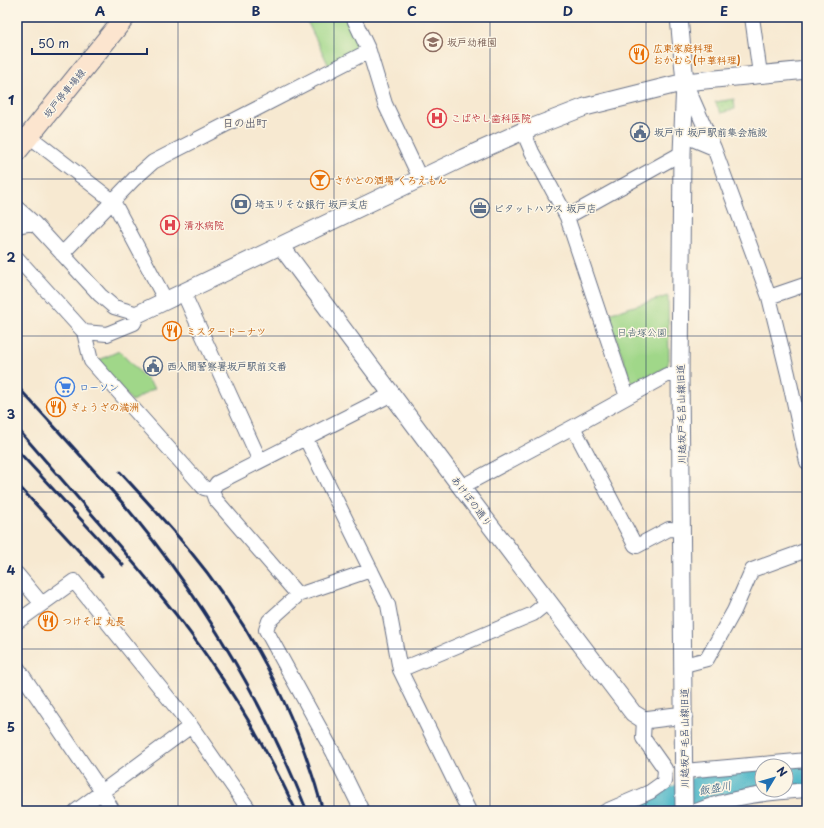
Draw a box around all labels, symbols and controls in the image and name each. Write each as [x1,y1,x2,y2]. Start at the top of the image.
text: A [95,1,105,20]
text: B [252,1,261,20]
text: C [407,1,417,20]
text: D [563,1,573,20]
text: E [720,1,728,20]
scale bar [32,30,147,56]
school or university icon: 坂戸幼稚園 [422,31,444,53]
text: 50 m [38,34,69,52]
place label: 坂戸幼稚園 [447,34,497,49]
place label: 広東家庭料理 おかむら(中華料理) [653,40,741,67]
restaurant icon: 広東家庭料理 おかむら(中華料理) [628,43,650,65]
street label: 坂戸停車場線 [39,65,88,121]
text: 1 [8,90,14,109]
hospital icon: こばやし歯科医院 [426,107,448,129]
place label: こばやし歯科医院 [451,110,531,125]
district label: 日の出町 [223,114,268,131]
public building icon: 坂戸市 坂戸駅前集会施設 [629,121,651,143]
place label: 坂戸市 坂戸駅前集会施設 [654,124,767,139]
bar icon: さかどの酒場 くろえもん [309,169,331,191]
place label: さかどの酒場 くろえもん [334,172,447,187]
bank icon: 埼玉りそな銀行 坂戸支店 [230,193,252,215]
place label: 埼玉りそな銀行 坂戸支店 [255,196,368,211]
office icon: ピタットハウス 坂戸店 [469,197,491,219]
place label: ピタットハウス 坂戸店 [494,200,597,215]
hospital icon: 清水病院 [159,214,181,236]
place label: 清水病院 [184,217,224,232]
text: 2 [6,247,16,266]
restaurant icon: ミスタードーナツ [161,320,183,342]
place label: ミスタードーナツ [186,323,266,338]
park label: 日𠮷塚公園 [617,324,667,339]
public building icon: 西入間警察署坂戸駅前交番 [142,355,164,377]
place label: 西入間警察署坂戸駅前交番 [167,358,287,373]
street label: 川越坂戸毛呂山線旧道 [672,364,689,464]
supermarket icon: ローソン [54,376,76,398]
place label: ローソン [79,379,119,394]
restaurant icon: ぎょうざの満洲 [45,396,67,418]
place label: ぎょうざの満洲 [70,399,139,414]
text: 3 [7,404,16,423]
street label: あけぼの通り [448,472,496,529]
text: 4 [7,560,16,579]
restaurant icon: つけそば 丸長 [37,610,59,632]
place label: つけそば 丸長 [62,613,125,628]
street label: 川越坂戸毛呂山線旧道 [676,688,691,788]
text: 5 [7,717,15,736]
north arrow [754,758,794,798]
text: N [773,763,792,780]
water label: 飯盛川 [697,776,733,799]

